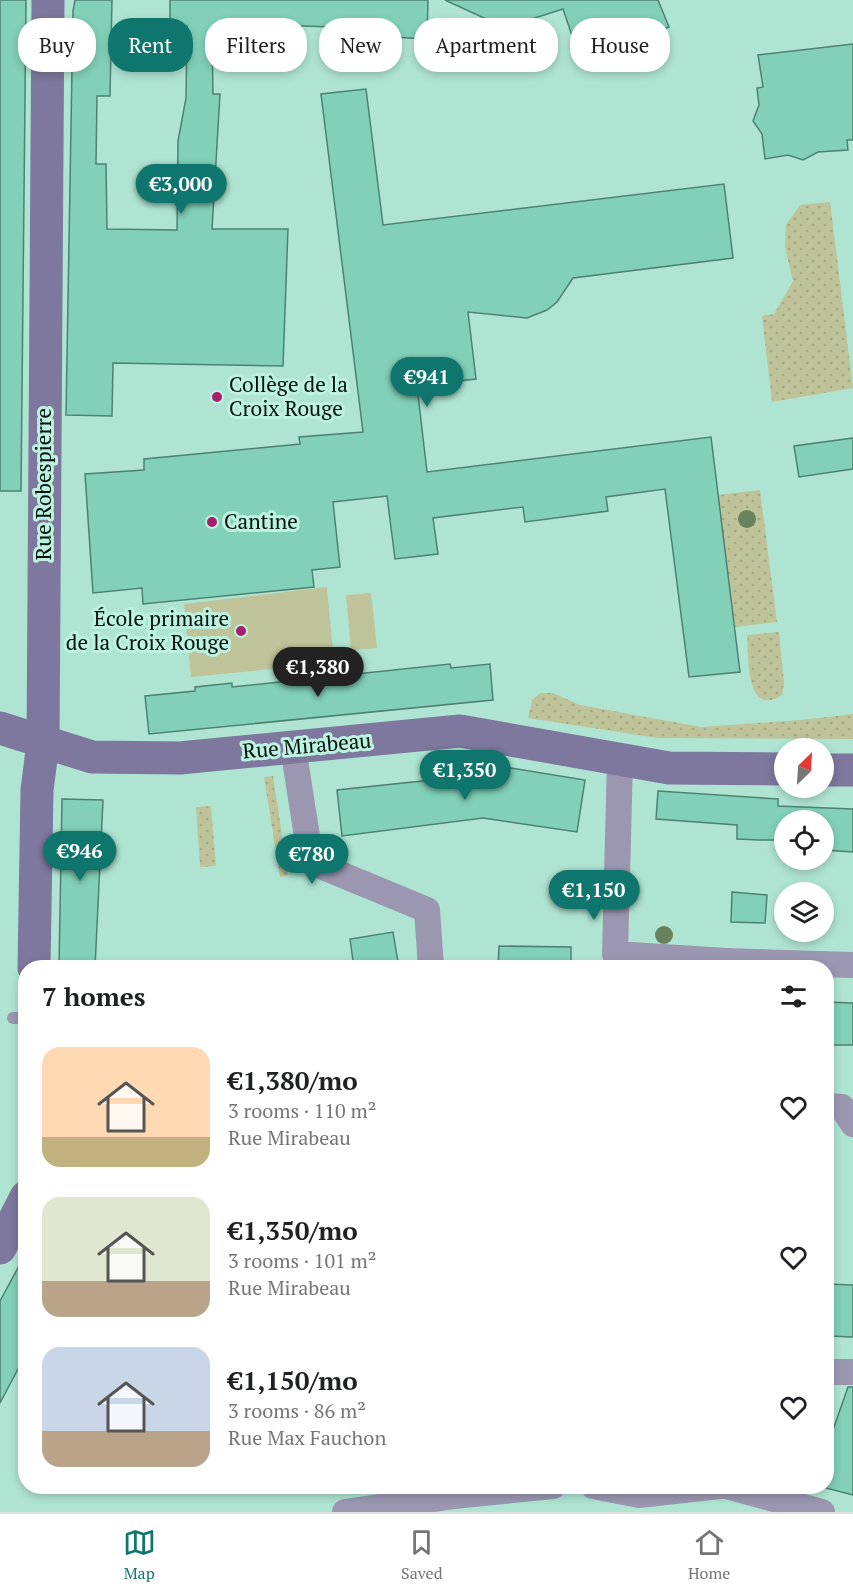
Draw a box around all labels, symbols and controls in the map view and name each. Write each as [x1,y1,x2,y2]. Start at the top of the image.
chip: Buy [18,18,96,72]
chip: Rent [108,18,193,72]
chip: Filters [205,18,307,72]
chip: New [319,18,402,72]
chip: Apartment [414,18,558,72]
chip: House [570,18,670,72]
pin: €3,000 [132,164,230,215]
text: €3,000 [150,170,212,197]
pin: €941 [391,357,463,408]
text: €941 [404,363,450,390]
place label: Collège de la Croix Rouge [229,370,348,422]
marker: Collège de la Croix Rouge [210,390,224,404]
street label: Rue Robespierre [29,408,57,560]
place label: Cantine [224,507,298,535]
marker: Cantine [205,515,219,529]
place label: École primaire de la Croix Rouge [66,604,229,656]
marker: École primaire de la Croix Rouge [234,624,248,638]
pin: €1,380 [269,647,367,698]
text: €1,380 [287,653,349,680]
street label: Rue Mirabeau [241,725,372,765]
north arrow [774,738,834,798]
map controls [774,738,834,942]
pin: €1,350 [416,750,514,801]
text: €1,350 [434,756,496,783]
button: locate [774,810,834,870]
pin: €946 [44,831,116,882]
pin: €780 [276,834,348,885]
text: €946 [57,837,103,864]
text: €780 [289,840,335,867]
pin: €1,150 [545,870,643,921]
text: €1,150 [563,876,625,903]
button: layers [774,882,834,942]
text: 7 homes [42,979,146,1013]
icon: filters [777,980,810,1013]
text: €1,380/mo [228,1063,358,1097]
icon: home [90,1071,162,1143]
icon: heart [777,1091,810,1124]
text: 3 rooms · 110 m² [228,1097,376,1124]
text: Rue Mirabeau [228,1124,351,1151]
text: €1,350/mo [228,1213,358,1247]
icon: home [90,1221,162,1293]
icon: heart [777,1241,810,1274]
text: 3 rooms · 101 m² [228,1247,376,1274]
text: Rue Mirabeau [228,1274,351,1301]
text: €1,150/mo [228,1363,358,1397]
icon: home [90,1371,162,1443]
icon: heart [777,1391,810,1424]
text: 3 rooms · 86 m² [228,1397,366,1424]
text: Rue Max Fauchon [228,1424,386,1451]
tab: Map [123,1526,156,1584]
tab: Saved [401,1526,443,1584]
tab: Home [688,1526,730,1584]

